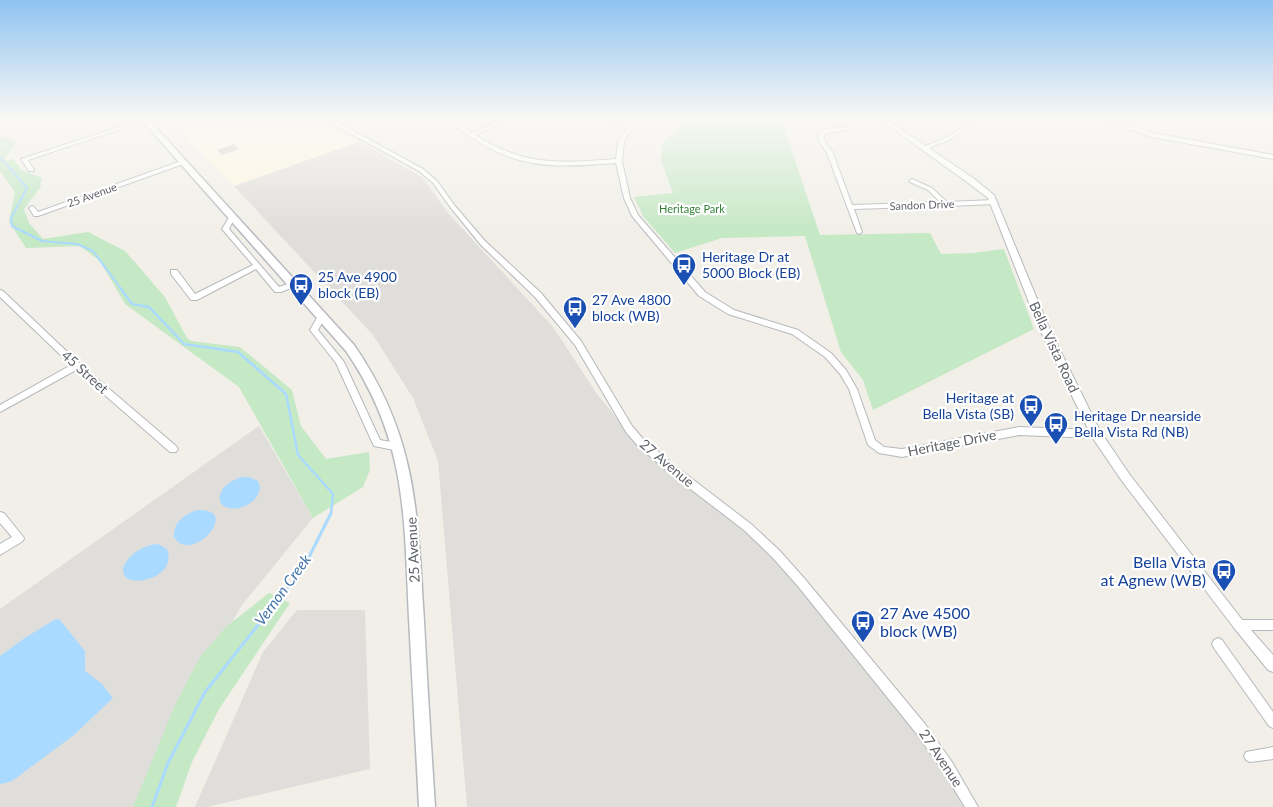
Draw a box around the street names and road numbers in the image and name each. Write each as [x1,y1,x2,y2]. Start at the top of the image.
street label: 25 Avenue [65,180,118,209]
street label: Sandon Drive [889,197,955,212]
street label: Bella Vista Road [1026,299,1083,395]
street label: 45 Street [59,346,112,397]
street label: Heritage Drive [906,426,998,459]
street label: 27 Avenue [637,435,698,490]
street label: 25 Avenue [402,517,423,583]
street label: 27 Avenue [916,726,967,790]

